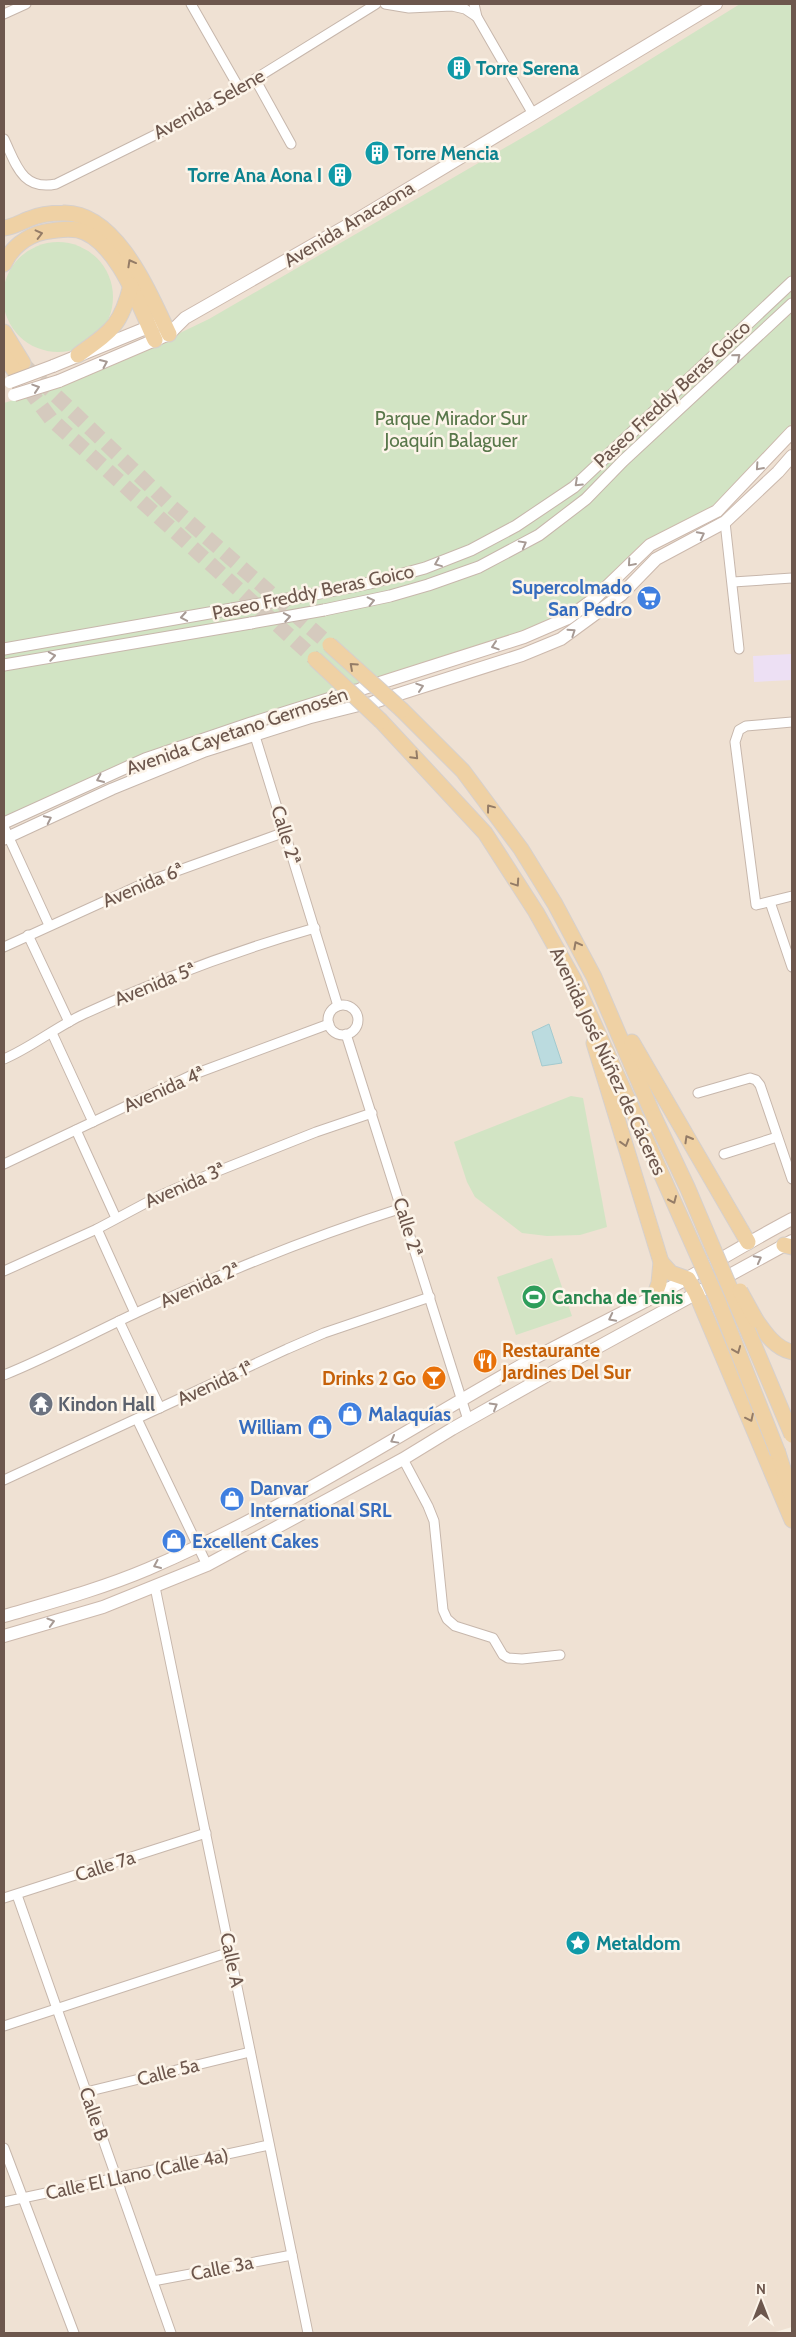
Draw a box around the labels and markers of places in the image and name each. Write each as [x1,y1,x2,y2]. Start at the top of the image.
building icon: Torre Serena [446,55,472,81]
place label: Torre Serena [476,57,580,80]
building icon: Torre Mencia [364,140,390,166]
place label: Torre Mencia [394,142,499,165]
building icon: Torre Ana Aona I [327,162,353,188]
place label: Torre Ana Aona I [187,164,322,187]
place label: Supercolmado San Pedro [512,576,632,621]
supermarket icon: Supercolmado San Pedro [636,585,662,611]
sports icon: Cancha de Tenis [521,1284,547,1310]
place label: Cancha de Tenis [552,1286,683,1309]
place label: Restaurante Jardines Del Sur [501,1339,632,1384]
restaurant icon: Restaurante Jardines Del Sur [472,1348,498,1374]
bar icon: Drinks 2 Go [421,1365,447,1391]
place label: Drinks 2 Go [322,1367,416,1390]
temple icon: Kindon Hall [28,1391,54,1417]
place label: Kindon Hall [58,1393,155,1416]
shop icon: Malaquías [337,1401,363,1427]
place label: Malaquías [368,1403,451,1426]
shop icon: William [307,1414,333,1440]
place label: William [239,1416,302,1439]
place label: Danvar International SRL [250,1477,392,1522]
shop icon: Danvar International SRL [219,1486,245,1512]
shop icon: Excellent Cakes [161,1528,187,1554]
place label: Excellent Cakes [192,1530,319,1553]
place icon: Metaldom [565,1930,591,1956]
place label: Metaldom [596,1932,680,1955]

